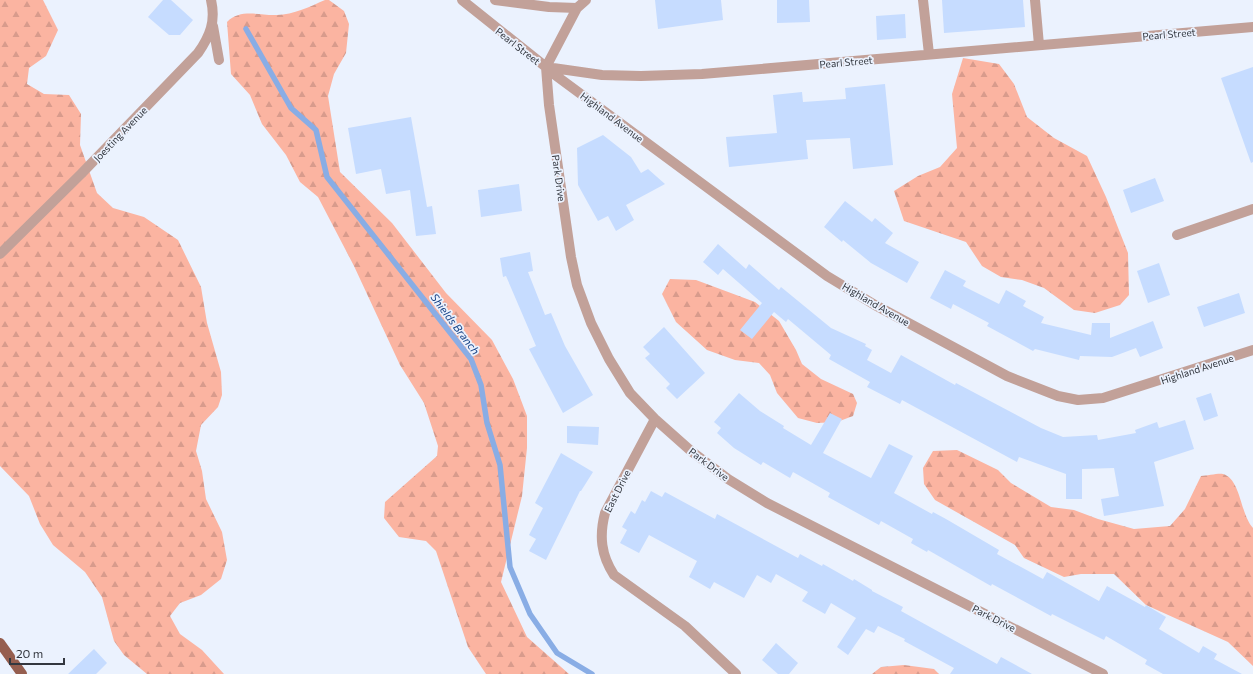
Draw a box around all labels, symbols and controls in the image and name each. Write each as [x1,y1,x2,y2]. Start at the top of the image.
street label: Pearl Street [493,25,543,67]
street label: Pearl Street [1142,26,1196,42]
street label: Pearl Street [819,54,873,70]
street label: Highland Avenue [578,89,646,145]
street label: Joesting Avenue [91,104,149,164]
street label: Park Drive [550,154,568,202]
street label: Highland Avenue [840,280,912,328]
water label: Shields Branch [428,291,483,357]
street label: Highland Avenue [1159,352,1235,386]
street label: Park Drive [687,445,731,483]
street label: East Drive [601,468,633,514]
street label: Park Drive [970,602,1018,634]
scale bar [10,640,64,666]
text: 20 m [16,646,43,660]

